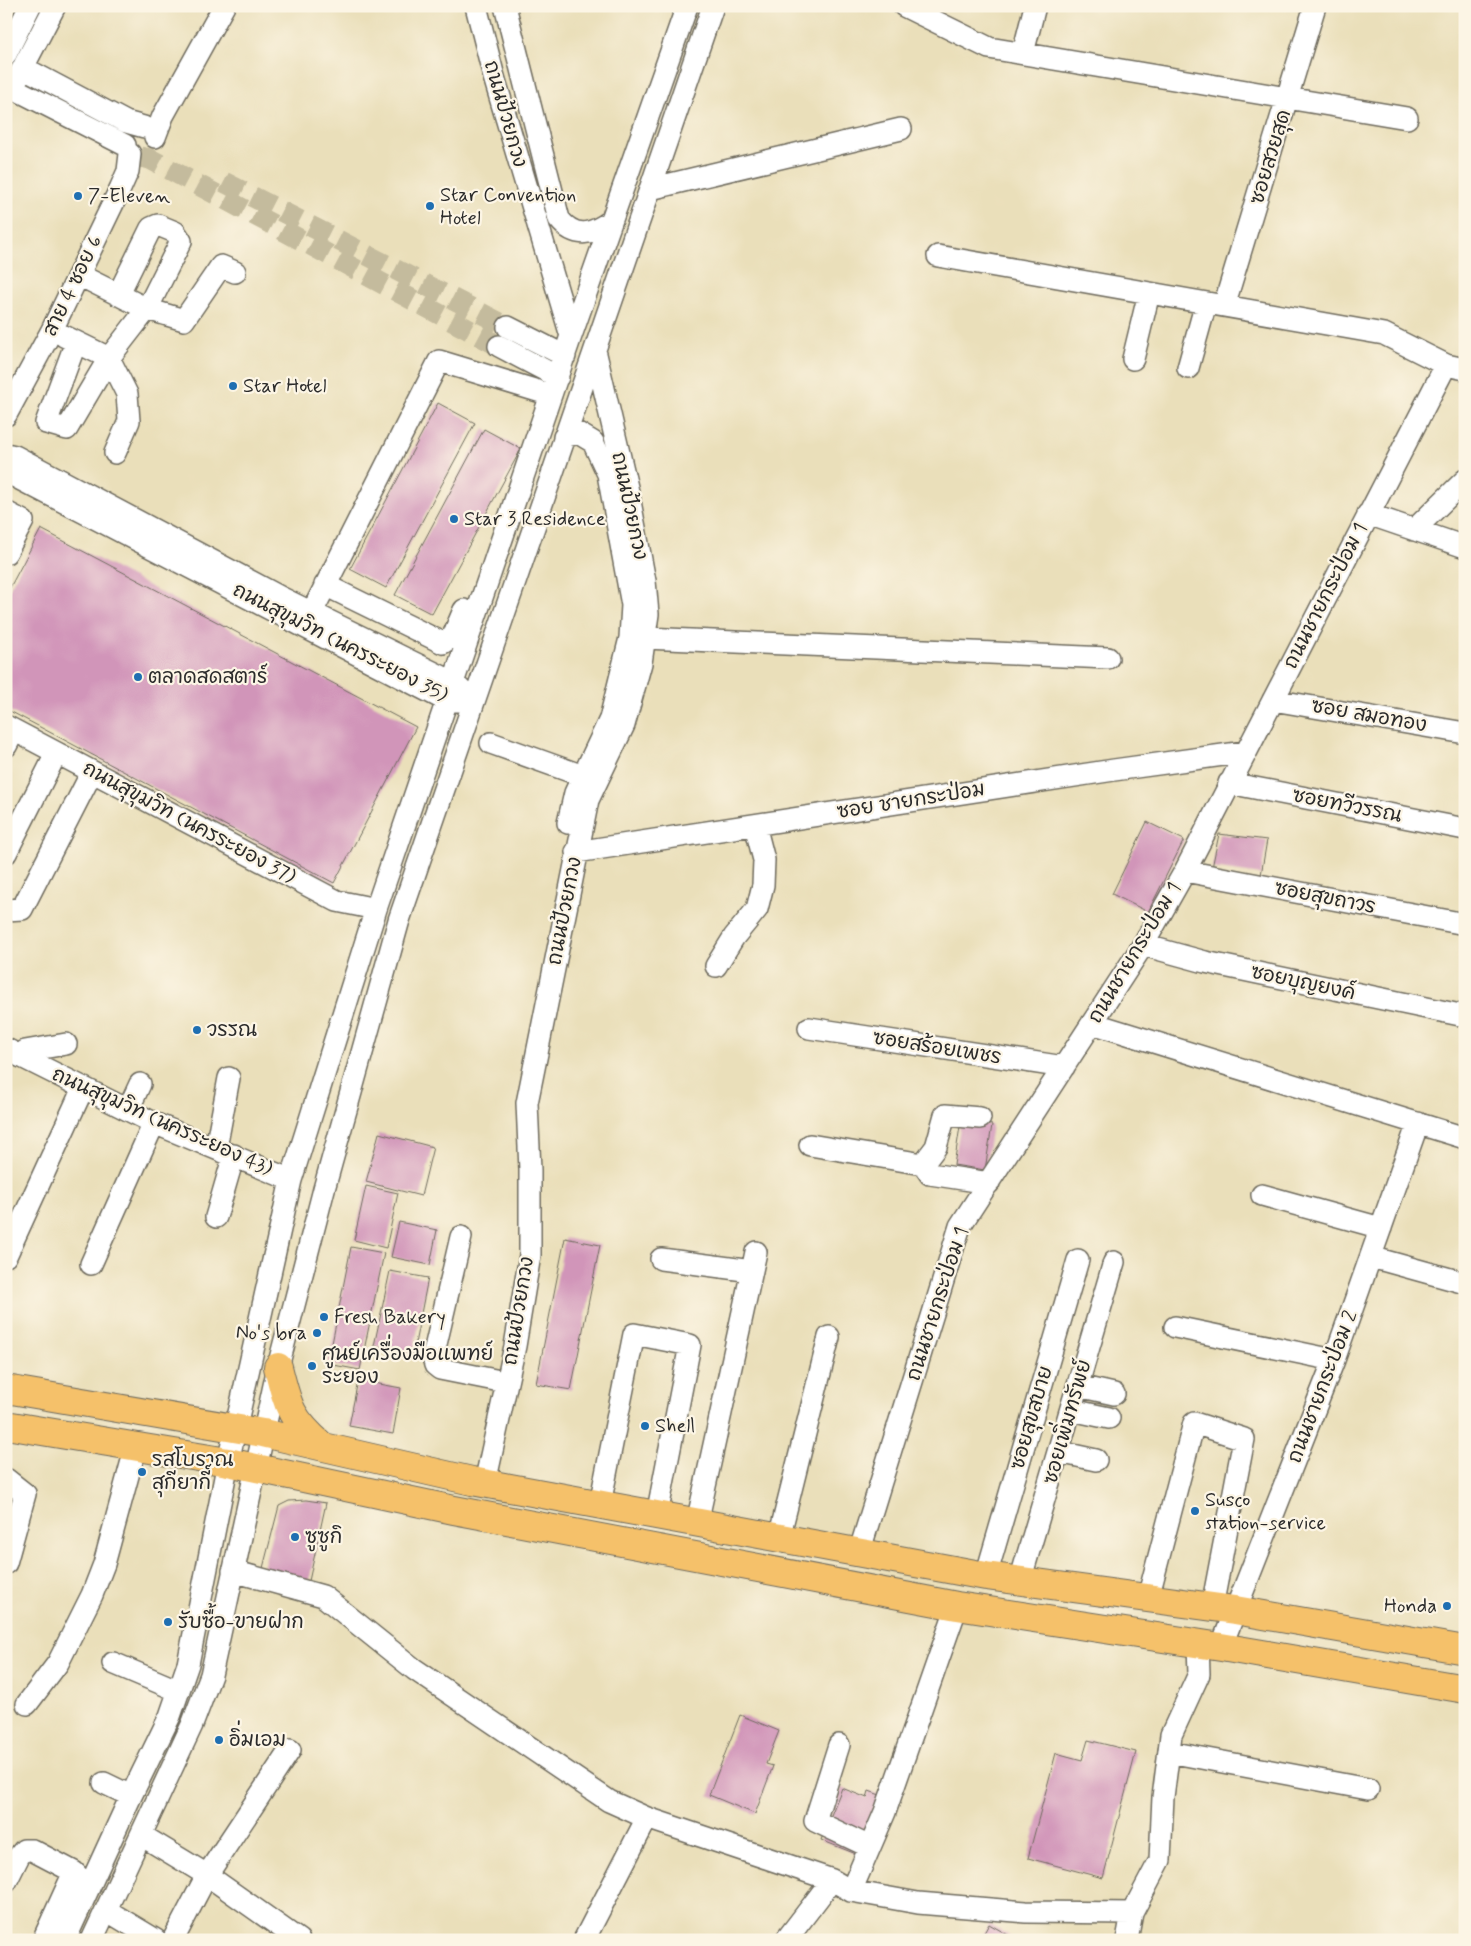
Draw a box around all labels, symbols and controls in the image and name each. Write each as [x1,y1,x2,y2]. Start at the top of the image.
street label: ถนนป้วยกวง [477,57,535,171]
street label: ซอยสวยสุด [1244,106,1299,208]
place label: Star Convention Hotel [440,182,576,232]
place label: 7-Eleven [88,183,171,210]
marker: 7-Eleven [72,190,84,202]
marker: Star Convention Hotel [424,200,436,212]
street label: สาย 4 ซอย 6 [37,231,109,341]
place label: Star Hotel [243,373,326,400]
marker: Star Hotel [227,380,239,392]
street label: ถนนป้วยกวง [604,449,656,563]
place label: Star 3 Residence [464,506,606,533]
marker: Star 3 Residence [448,513,460,525]
street label: ถนนชายกระป่อม 1 [1277,518,1374,674]
street label: ถนนสุขุมวิท (นครระยอง 35) [227,577,452,710]
place label: ตลาดสดสตาร์ [148,663,268,691]
marker: ตลาดสดสตาร์ [132,671,144,683]
street label: ซอย สมอทอง [1309,693,1429,739]
street label: ถนนสุขุมวิท (นครระยอง 37) [77,755,300,892]
street label: ซอย ชายกระป่อม [835,775,987,826]
street label: ซอยทวีวรรณ [1290,782,1404,830]
street label: ถนนป้วยกวง [539,854,589,967]
street label: ซอยสุขถาวร [1272,875,1378,922]
street label: ถนนชายกระป่อม 1 [1081,877,1188,1029]
street label: ซอยบุญยงค์ [1248,958,1358,1008]
place label: วรรณ [207,1017,257,1044]
marker: วรรณ [191,1024,203,1036]
street label: ซอยสร้อยเพชร [871,1024,1003,1071]
street label: ถนนสุขุมวิท (นครระยอง 43) [47,1061,276,1184]
street label: ถนนชายกระป่อม 1 [899,1223,976,1384]
street label: ถนนป้วยกวง [495,1254,541,1367]
place label: Fresh Bakery [334,1304,446,1331]
street label: ถนนชายกระป่อม 2 [1281,1306,1365,1467]
marker: Fresh Bakery [318,1311,330,1323]
place label: No's bra [236,1320,307,1347]
marker: No's bra [311,1327,323,1339]
place label: ศูนย์เครื่องมือแพทย์ ระยอง [322,1334,494,1391]
street label: ซอยเพิ่มทรัพย์ [1031,1355,1099,1487]
marker: ศูนย์เครื่องมือแพทย์ ระยอง [306,1360,318,1372]
street label: ซอยสุขสบาย [1004,1363,1061,1473]
place label: Shell [655,1413,695,1440]
marker: Shell [639,1420,651,1432]
place label: รสโบราณ สุกียากี์ [152,1446,234,1498]
marker: รสโบราณ สุกียากี์ [136,1466,148,1478]
place label: Susco station-service [1205,1487,1326,1537]
marker: Susco station-service [1189,1505,1201,1517]
place label: ซูซูกิ [305,1524,342,1552]
marker: ซูซูกิ [289,1531,301,1543]
place label: Honda [1384,1593,1437,1620]
marker: Honda [1441,1600,1453,1612]
place label: รับซื้อ-ขายฝาก [178,1602,304,1636]
marker: รับซื้อ-ขายฝาก [162,1616,174,1628]
place label: อิ่มเอม [229,1720,286,1754]
marker: อิ่มเอม [213,1734,225,1746]

